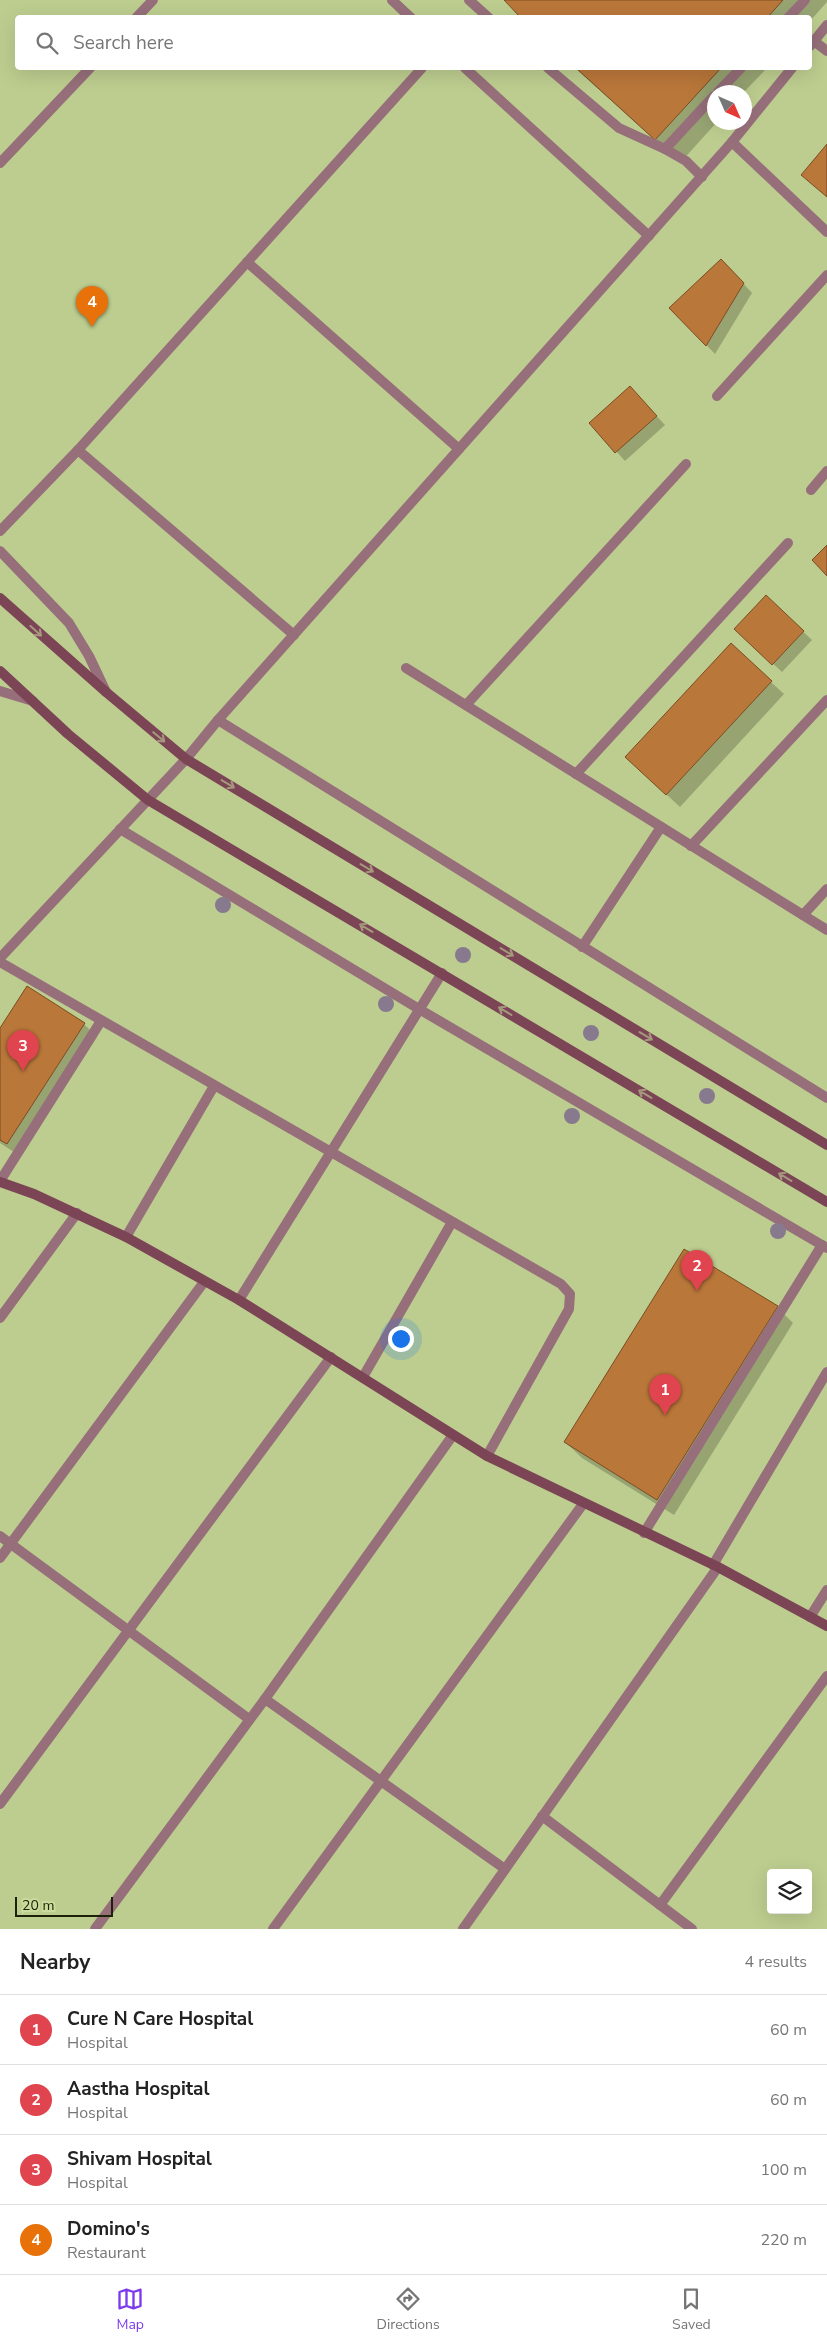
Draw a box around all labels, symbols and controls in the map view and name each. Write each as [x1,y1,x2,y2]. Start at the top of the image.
search box [15,15,812,70]
icon: search [33,29,61,57]
text: Search here [73,30,174,56]
north arrow [707,85,752,130]
pin: 4 [76,286,108,327]
one-way arrow [30,625,43,637]
one-way arrow [153,731,166,743]
one-way arrow [221,780,235,790]
one-way arrow [360,864,374,874]
one-way arrow [359,923,373,933]
one-way arrow [499,947,513,957]
one-way arrow [499,1006,513,1016]
pin: 3 [7,1030,39,1071]
one-way arrow [638,1031,652,1041]
one-way arrow [639,1088,653,1098]
one-way arrow [779,1171,793,1181]
pin: 2 [681,1250,713,1291]
your location [388,1326,414,1352]
pin: 1 [649,1374,681,1415]
map controls [767,1869,812,1914]
button: layers [767,1869,812,1914]
scale bar [15,1894,112,1917]
text: 20 m [22,1896,54,1915]
text: Nearby [20,1948,90,1976]
text: 4 results [745,1951,807,1973]
text: Cure N Care Hospital [67,2006,253,2032]
text: 1 [31,2019,41,2041]
text: 60 m [770,2019,807,2041]
text: Hospital [67,2032,128,2054]
text: Aastha Hospital [67,2076,210,2102]
text: 2 [31,2089,41,2111]
text: 60 m [770,2089,807,2111]
text: Hospital [67,2102,128,2124]
text: Shivam Hospital [67,2146,212,2172]
text: 3 [31,2159,41,2181]
text: 100 m [760,2159,807,2181]
text: Hospital [67,2172,128,2194]
text: Domino's [67,2216,150,2242]
text: 4 [31,2229,41,2251]
text: 220 m [760,2229,807,2251]
text: Restaurant [67,2242,146,2264]
tab: Map [116,2285,144,2334]
tab: Directions [377,2285,440,2334]
tab: Saved [672,2285,711,2334]

